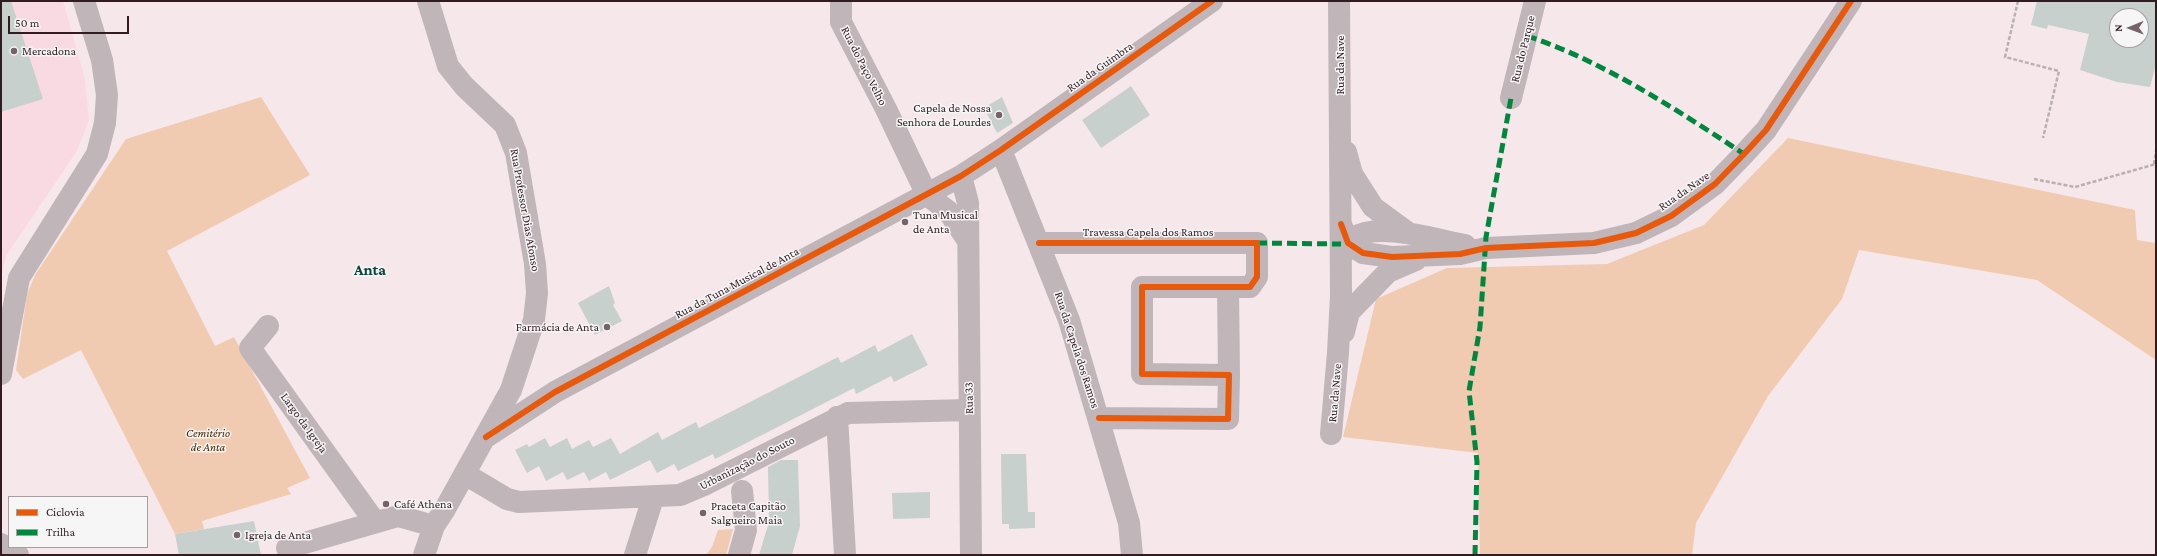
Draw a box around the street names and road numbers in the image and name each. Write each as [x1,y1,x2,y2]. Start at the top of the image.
street label: Rua do Parque [1508,14,1538,84]
street label: Rua do Paço Velho [838,24,890,108]
street label: Rua da Nave [1333,36,1347,94]
street label: Rua da Guimbra [1064,39,1136,95]
street label: Rua Professor Dias Afonso [507,148,543,272]
street label: Rua da Nave [1656,168,1712,214]
street label: Travessa Capela dos Ramos [1083,225,1213,239]
street label: Rua da Tuna Musical de Anta [672,244,802,322]
street label: Rua da Capela dos Ramos [1051,290,1103,410]
street label: Rua da Nave [1325,363,1345,423]
street label: Rua 33 [962,382,976,414]
street label: Largo da Igreja [277,390,331,456]
street label: Urbanização do Souto [697,433,797,493]

